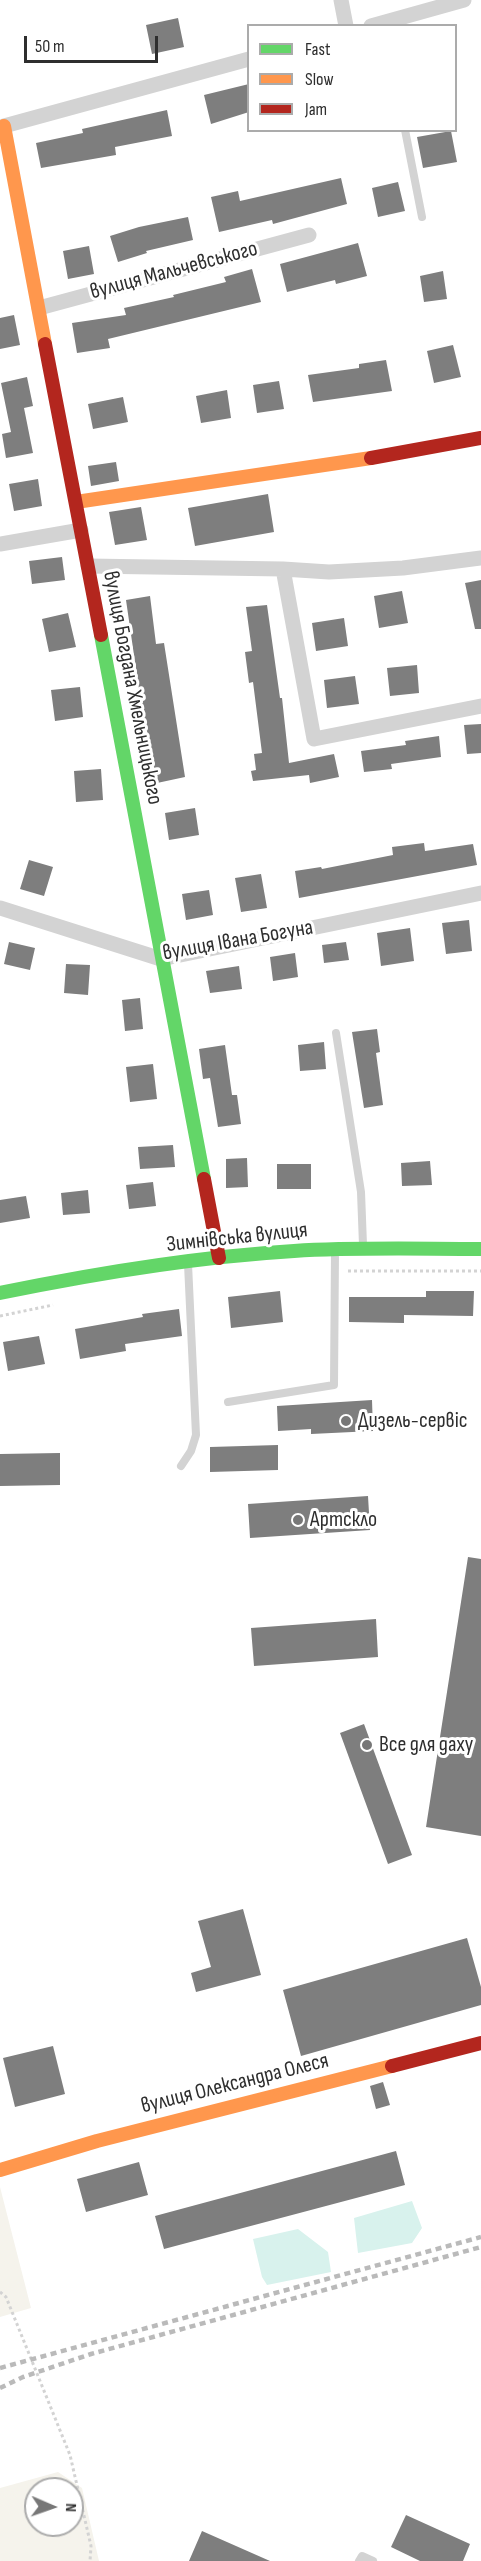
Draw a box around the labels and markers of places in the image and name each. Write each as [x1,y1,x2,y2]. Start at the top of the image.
place label: Дизель-сервіс [358,1408,468,1434]
marker: Дизель-сервіс [339,1414,353,1428]
place label: Артскло [310,1507,377,1533]
marker: Артскло [291,1513,305,1527]
place label: Все для даху [379,1732,473,1758]
marker: Все для даху [360,1738,374,1752]

